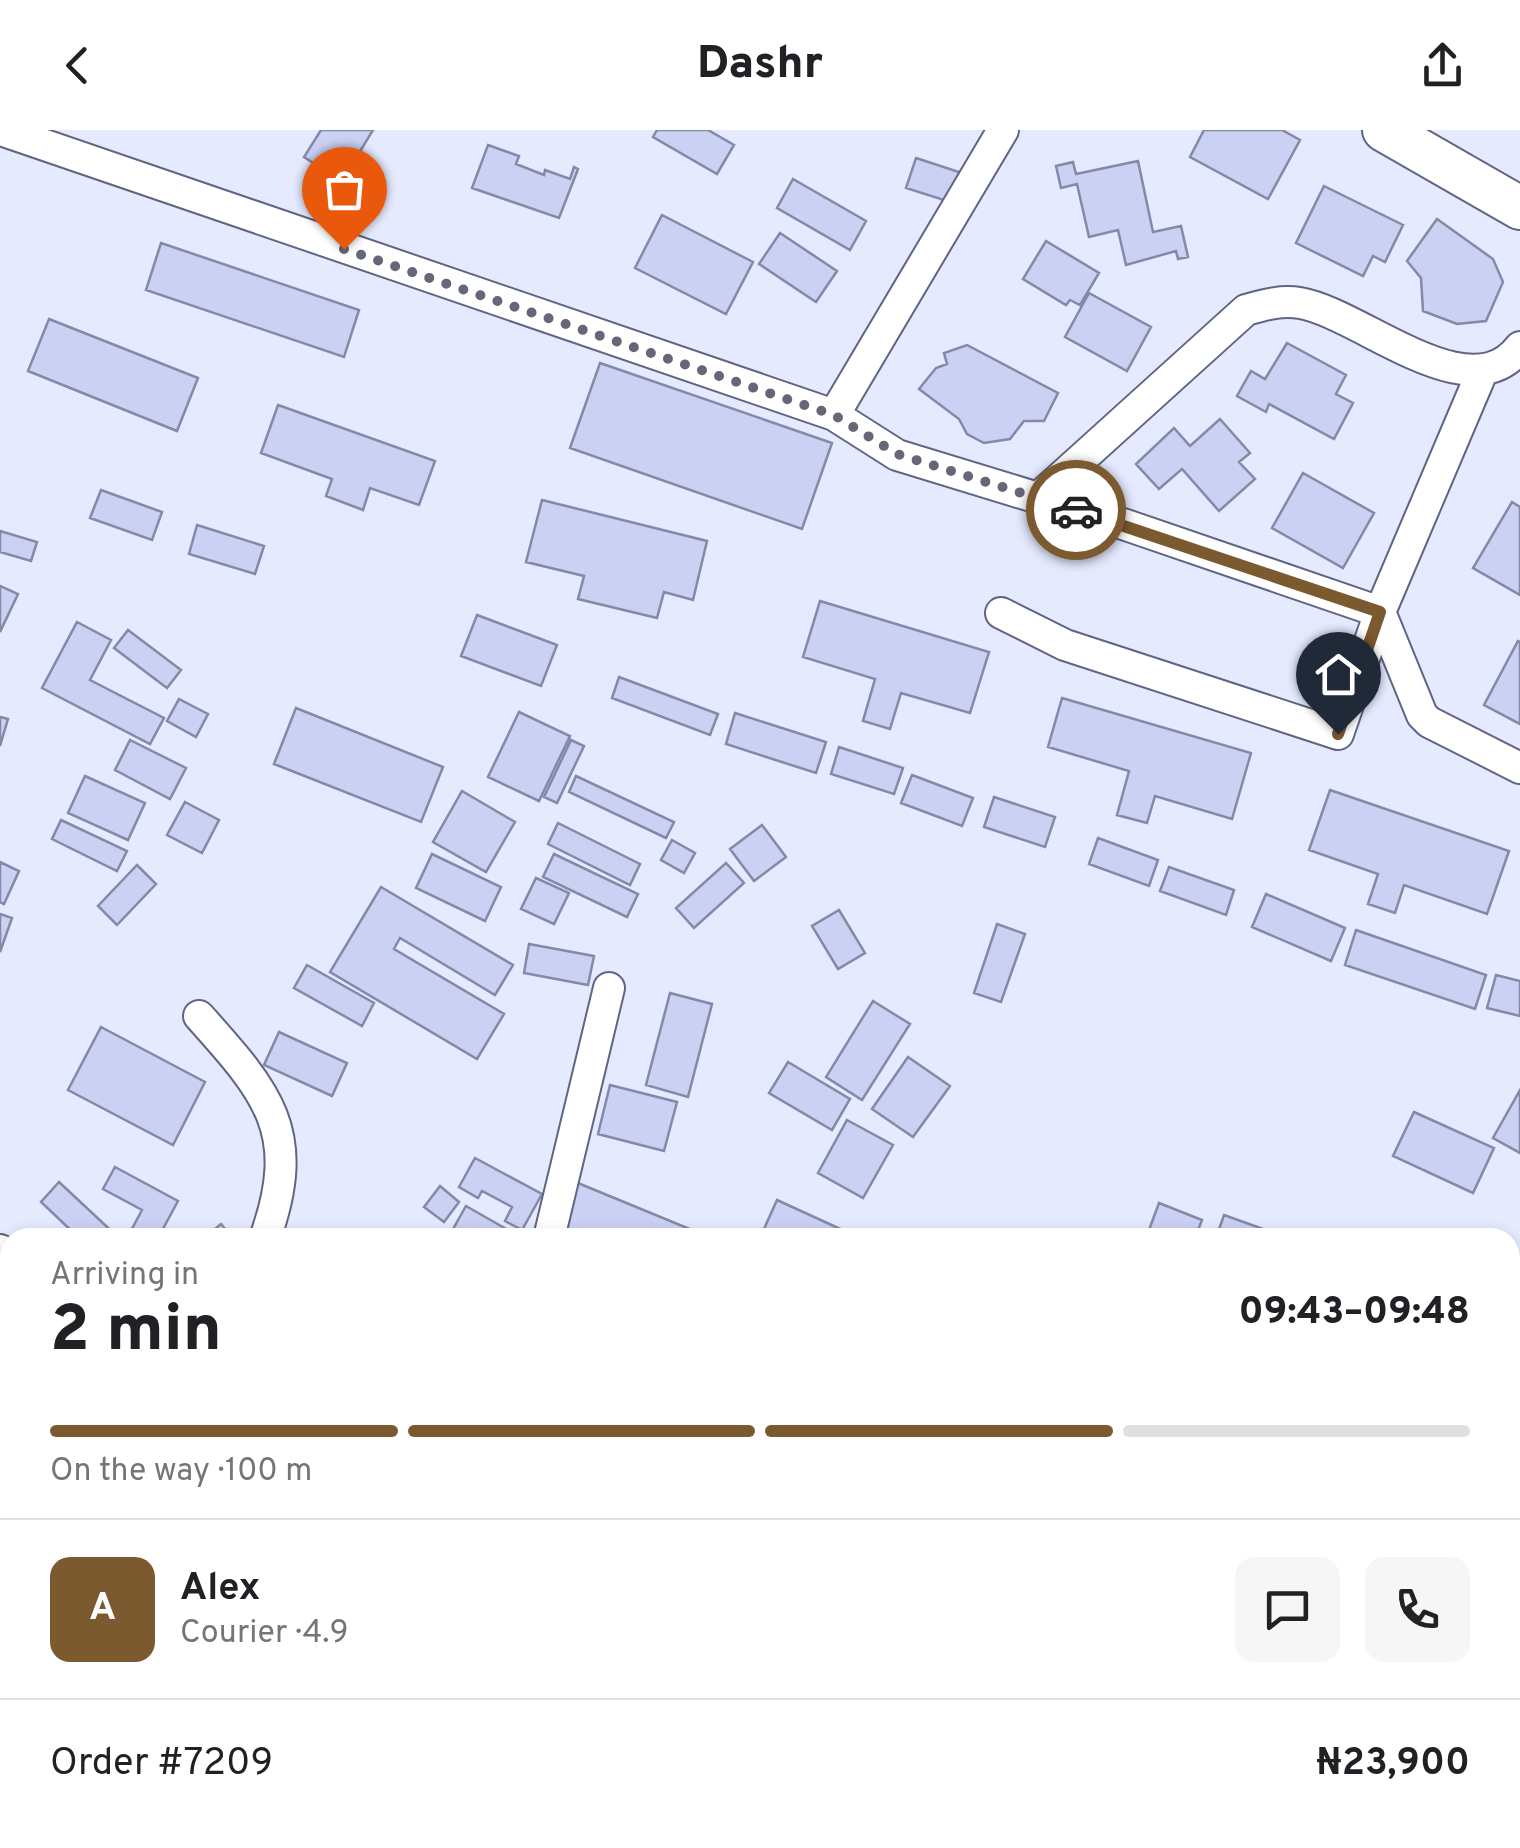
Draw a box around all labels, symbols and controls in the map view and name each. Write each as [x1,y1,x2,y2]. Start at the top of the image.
text: Dashr [697,37,823,94]
icon: back [50,38,105,93]
icon: share [1415,38,1470,93]
pin [302,147,387,250]
icon: bag [317,162,372,217]
courier [1026,460,1126,560]
icon: car [1049,483,1104,538]
pin [1296,632,1381,735]
icon: home [1311,647,1366,702]
text: Arriving in [50,1256,199,1296]
text: 09:43–09:48 [1239,1289,1470,1338]
text: 2 min [50,1292,222,1374]
text: On the way · 100 m [50,1452,312,1492]
button: chat [1235,1557,1340,1662]
button: phone [1365,1557,1470,1662]
text: Alex [180,1565,260,1614]
text: A [89,1585,116,1634]
text: Courier · 4.9 [180,1614,349,1654]
text: Order #7209 [50,1740,273,1789]
text: ₦23,900 [1316,1740,1470,1789]

